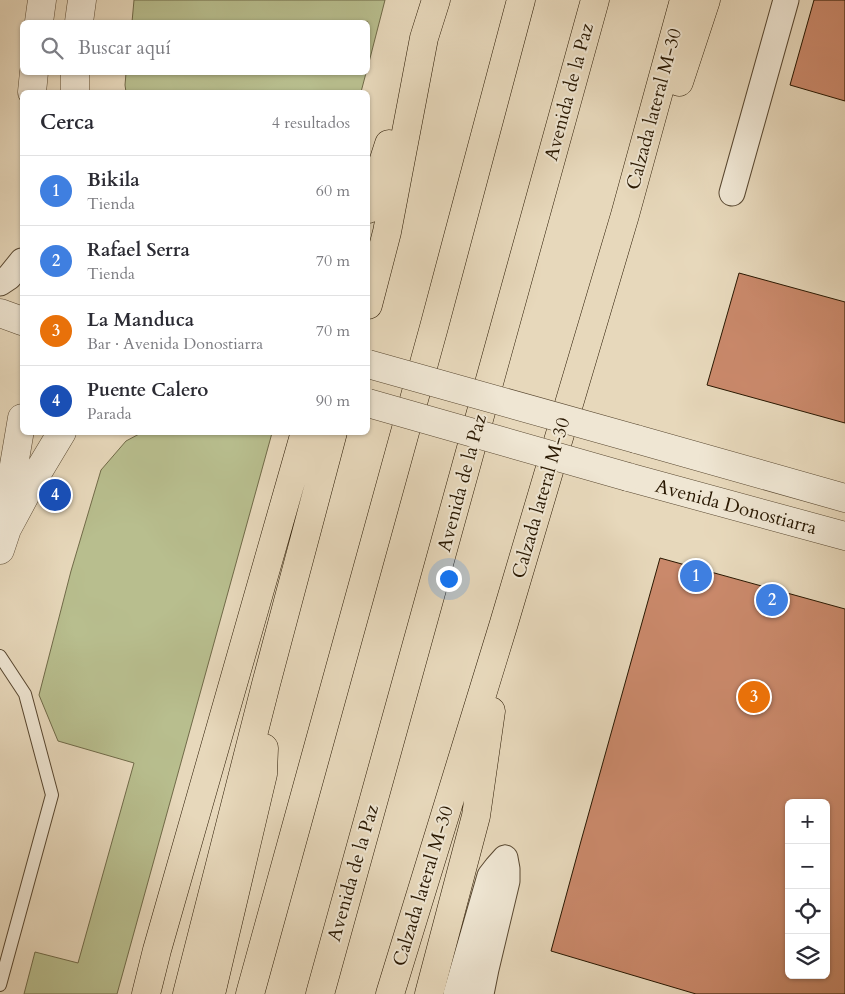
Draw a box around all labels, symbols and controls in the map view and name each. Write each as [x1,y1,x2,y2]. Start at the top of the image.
search box [20,20,370,75]
street label: Avenida de la Paz [538,20,600,164]
street label: Calzada lateral M-30 [620,25,688,193]
icon: search [38,34,66,62]
text: Buscar aquí [78,35,171,61]
text: Cerca [40,108,94,137]
text: 4 resultados [272,112,350,134]
text: Bikila [87,167,140,193]
text: 1 [52,180,60,202]
text: 60 m [316,180,350,202]
text: Tienda [87,193,135,215]
text: Rafael Serra [87,237,190,263]
text: 2 [52,250,60,272]
text: 70 m [316,250,350,272]
text: Tienda [87,263,135,285]
text: La Manduca [87,307,194,333]
text: 3 [52,320,60,342]
text: 70 m [316,320,350,342]
text: Bar · Avenida Donostiarra [87,333,263,355]
text: Puente Calero [87,377,208,403]
text: 4 [52,390,60,412]
text: 90 m [316,390,350,412]
text: Parada [87,403,132,425]
street label: Avenida de la Paz [431,411,493,555]
street label: Calzada lateral M-30 [506,414,576,582]
street label: Avenida Donostiarra [652,473,820,541]
pin: 4 [39,476,71,514]
pin: 1 [680,557,712,595]
your location [436,566,462,592]
pin: 2 [756,581,788,619]
pin: 3 [738,678,770,716]
map controls [785,799,830,979]
button: + [785,799,830,844]
street label: Avenida de la Paz [321,801,385,944]
street label: Calzada lateral M-30 [386,802,460,969]
button: − [785,844,830,889]
button: locate [785,889,830,934]
button: layers [785,934,830,979]

